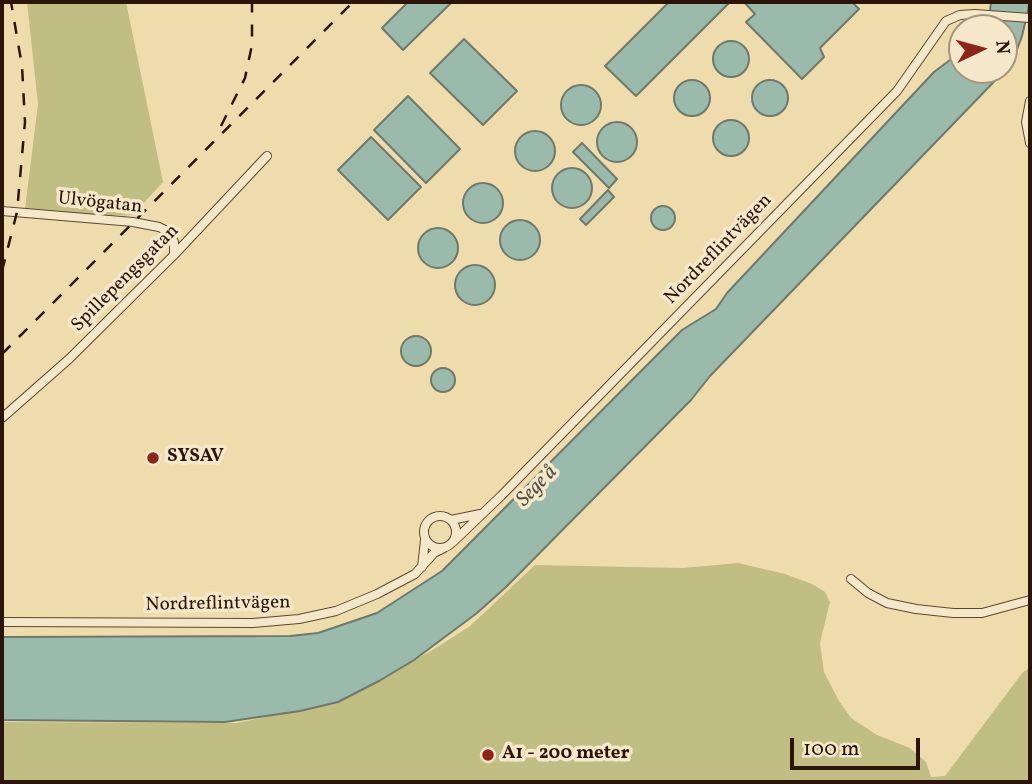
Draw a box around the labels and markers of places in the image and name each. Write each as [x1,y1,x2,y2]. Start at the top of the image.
place label: SYSAV [167,447,224,469]
marker: SYSAV [145,450,161,466]
place label: A1 - 200 meter [502,744,629,766]
marker: A1 - 200 meter [480,747,496,763]

